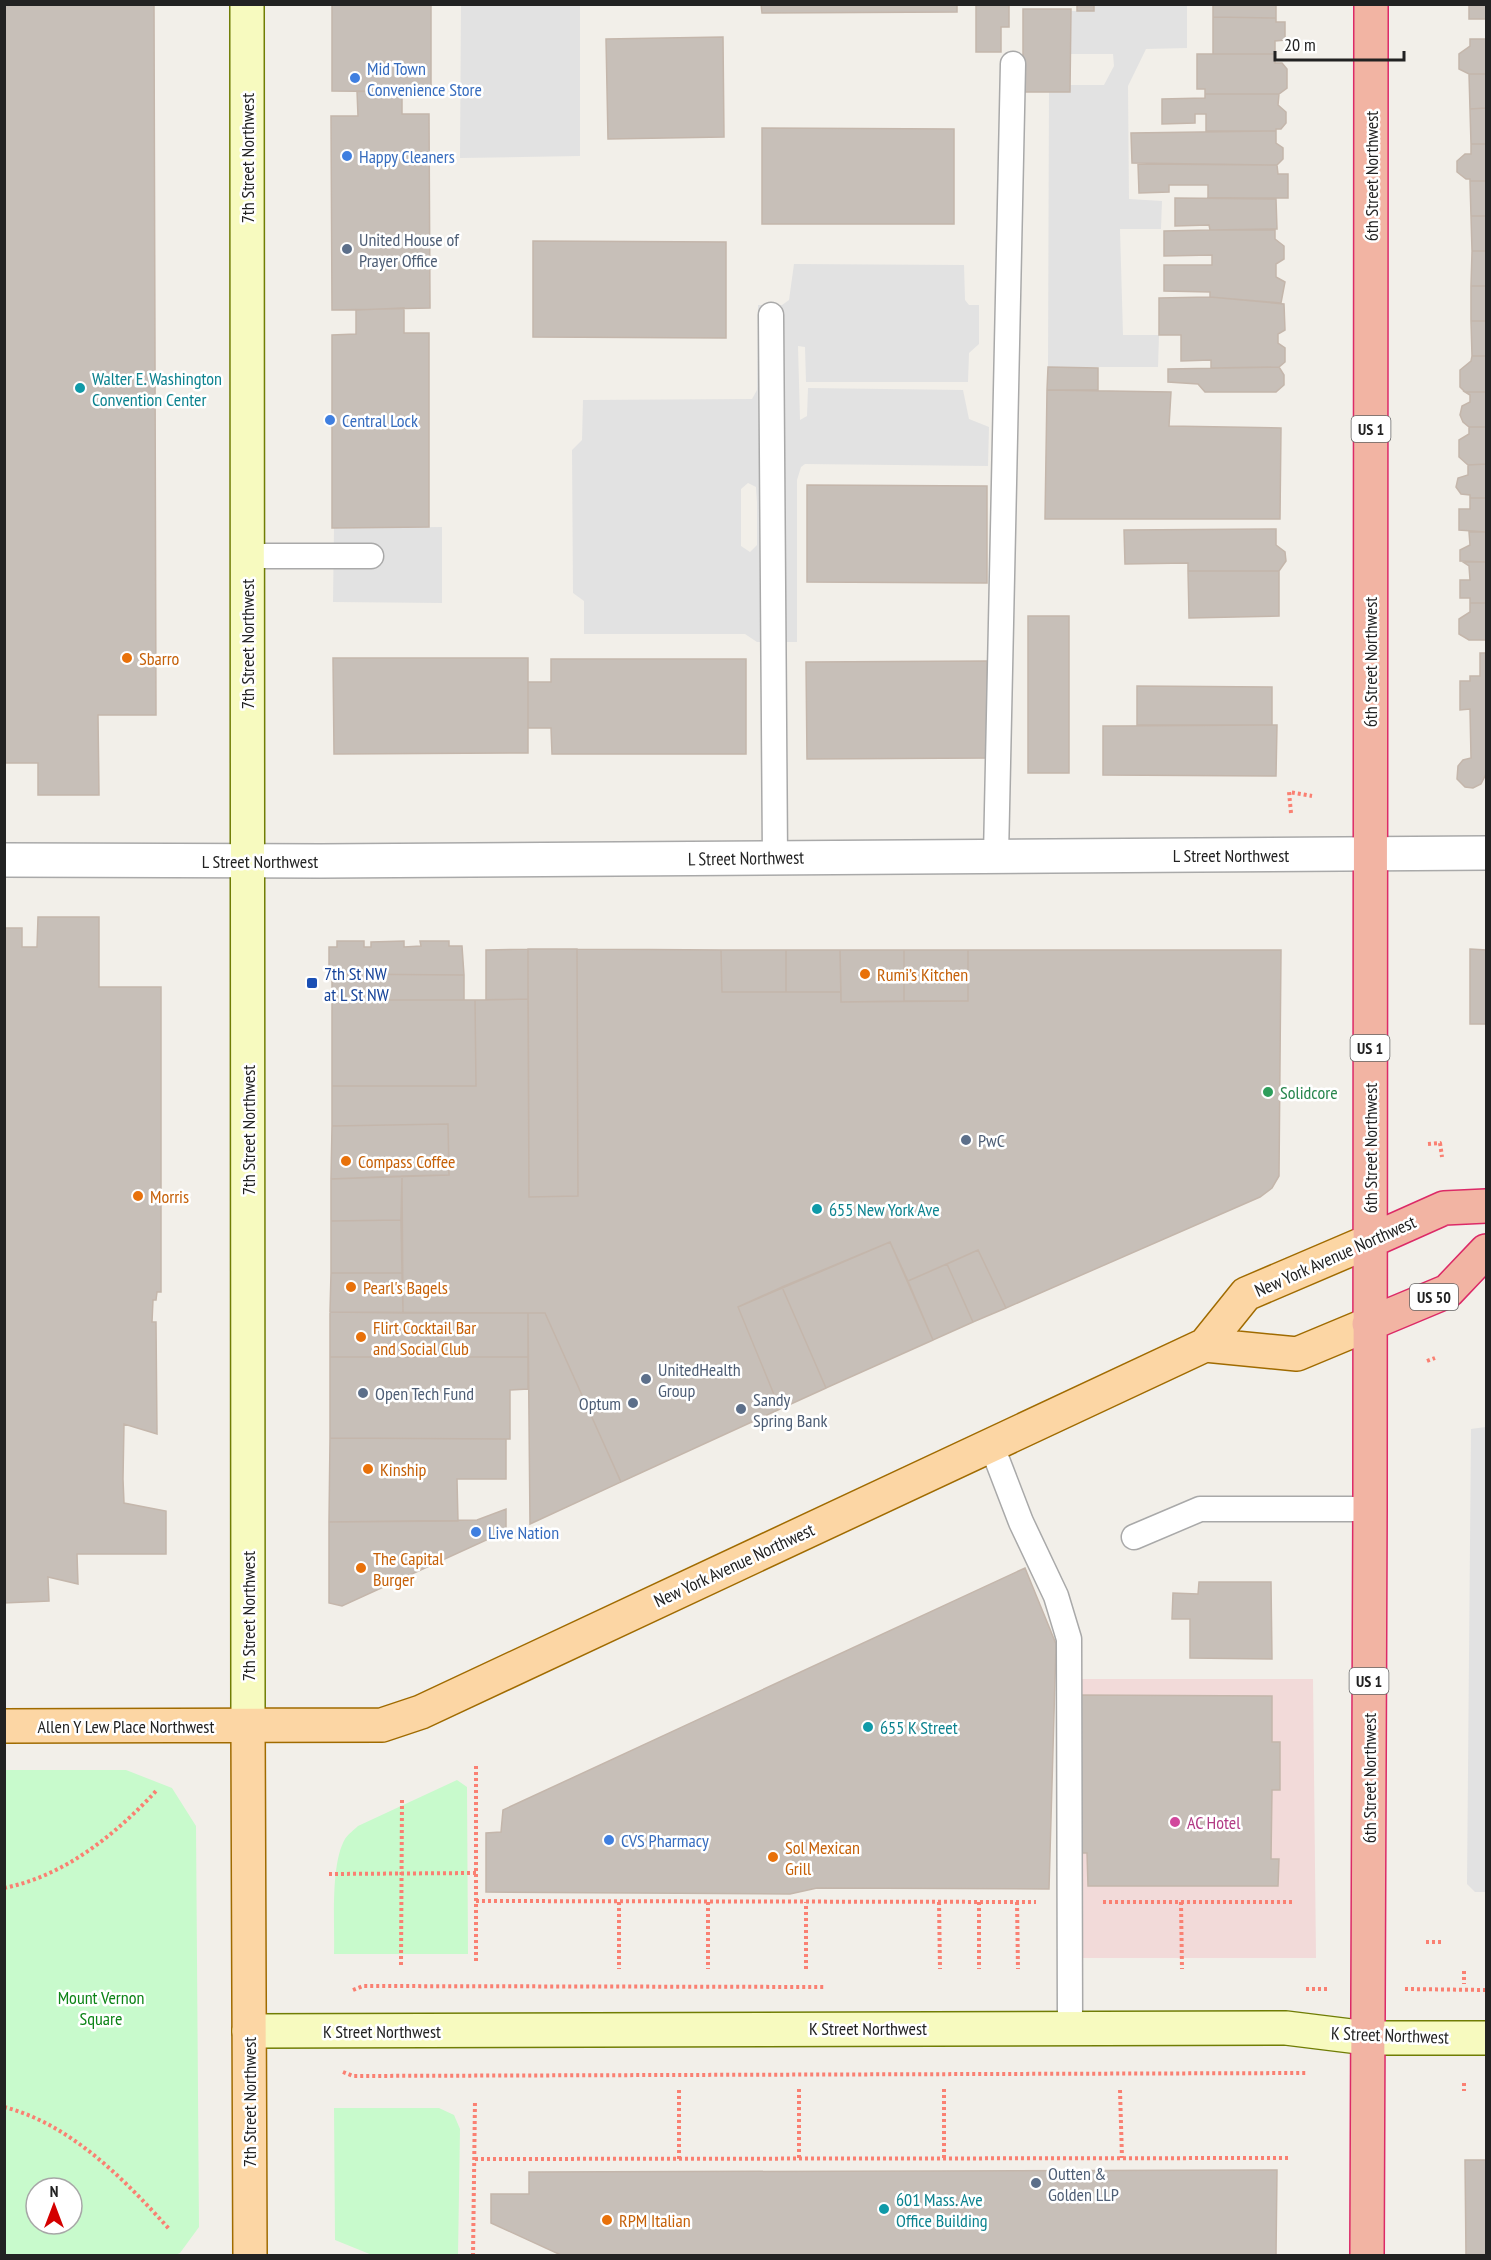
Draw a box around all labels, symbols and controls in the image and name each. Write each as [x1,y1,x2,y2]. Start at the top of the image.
scale bar [1275,24,1404,62]
text: 20 m [1284,33,1316,56]
place label: Mid Town Convenience Store [367,57,482,101]
marker: Mid Town Convenience Store [348,71,362,85]
street label: 7th Street Northwest [236,93,259,223]
street label: 6th Street Northwest [1360,111,1383,241]
place label: Happy Cleaners [359,145,455,168]
marker: Happy Cleaners [340,149,354,163]
place label: United House of Prayer Office [359,228,460,272]
marker: United House of Prayer Office [340,242,354,256]
place label: Walter E. Washington Convention Center [92,367,222,411]
marker: Walter E. Washington Convention Center [73,381,87,395]
place label: Central Lock [342,409,418,432]
marker: Central Lock [323,413,337,427]
road number: US 1 [1352,416,1390,442]
street label: 7th Street Northwest [236,579,259,709]
street label: 6th Street Northwest [1359,597,1382,727]
place label: Sbarro [139,647,180,670]
marker: Sbarro [120,651,134,665]
street label: L Street Northwest [1173,844,1289,867]
street label: L Street Northwest [688,845,804,871]
street label: L Street Northwest [202,850,318,873]
place label: 7th St NW at L St NW [324,962,389,1006]
place label: Rumi’s Kitchen [877,963,968,986]
marker: Rumi’s Kitchen [858,967,872,981]
marker: 7th St NW at L St NW [305,976,319,990]
road number: US 1 [1350,1035,1390,1061]
street label: 7th Street Northwest [237,1065,260,1195]
place label: Solidcore [1280,1081,1338,1104]
street label: 6th Street Northwest [1359,1083,1382,1213]
marker: Solidcore [1261,1085,1275,1099]
place label: PwC [978,1129,1005,1152]
marker: PwC [959,1133,973,1147]
place label: Compass Coffee [358,1150,455,1173]
marker: Compass Coffee [339,1154,353,1168]
place label: Morris [150,1185,189,1208]
marker: Morris [131,1189,145,1203]
place label: 655 New York Ave [829,1198,940,1221]
marker: 655 New York Ave [810,1202,824,1216]
street label: New York Avenue Northwest [1251,1210,1419,1302]
place label: Pearl's Bagels [363,1276,448,1299]
marker: Pearl's Bagels [344,1280,358,1294]
road number: US 50 [1410,1284,1458,1310]
place label: Flirt Cocktail Bar and Social Club [373,1316,476,1360]
marker: Flirt Cocktail Bar and Social Club [354,1330,368,1344]
place label: UnitedHealth Group [658,1358,741,1402]
marker: UnitedHealth Group [639,1372,653,1386]
place label: Open Tech Fund [375,1382,474,1405]
marker: Open Tech Fund [356,1386,370,1400]
place label: Sandy Spring Bank [753,1388,827,1432]
place label: Optum [579,1392,621,1415]
marker: Optum [626,1396,640,1410]
marker: Sandy Spring Bank [734,1402,748,1416]
place label: Kinship [380,1458,427,1481]
marker: Kinship [361,1462,375,1476]
street label: New York Avenue Northwest [650,1518,818,1612]
place label: Live Nation [488,1521,559,1544]
marker: Live Nation [469,1525,483,1539]
place label: The Capital Burger [373,1547,444,1591]
street label: 7th Street Northwest [237,1551,260,1681]
marker: The Capital Burger [354,1561,368,1575]
road number: US 1 [1350,1668,1388,1694]
street label: 6th Street Northwest [1358,1713,1381,1843]
street label: Allen Y Lew Place Northwest [38,1715,214,1738]
place label: 655 K Street [880,1716,958,1739]
marker: 655 K Street [861,1720,875,1734]
place label: AC Hotel [1187,1811,1241,1834]
marker: AC Hotel [1168,1815,1182,1829]
place label: CVS Pharmacy [621,1829,709,1852]
marker: CVS Pharmacy [602,1833,616,1847]
place label: Sol Mexican Grill [785,1836,860,1880]
marker: Sol Mexican Grill [766,1850,780,1864]
park label: Mount Vernon Square [58,1986,144,2030]
street label: K Street Northwest [809,2017,927,2040]
street label: K Street Northwest [323,2020,441,2043]
street label: K Street Northwest [1331,2021,1449,2049]
street label: 7th Street Northwest [238,2037,261,2167]
place label: Outten & Golden LLP [1048,2162,1119,2206]
north arrow [24,2176,84,2236]
marker: Outten & Golden LLP [1029,2176,1043,2190]
text: N [50,2181,58,2201]
place label: 601 Mass. Ave Office Building [896,2188,988,2232]
marker: 601 Mass. Ave Office Building [877,2202,891,2216]
place label: RPM Italian [619,2209,691,2232]
marker: RPM Italian [600,2213,614,2227]

